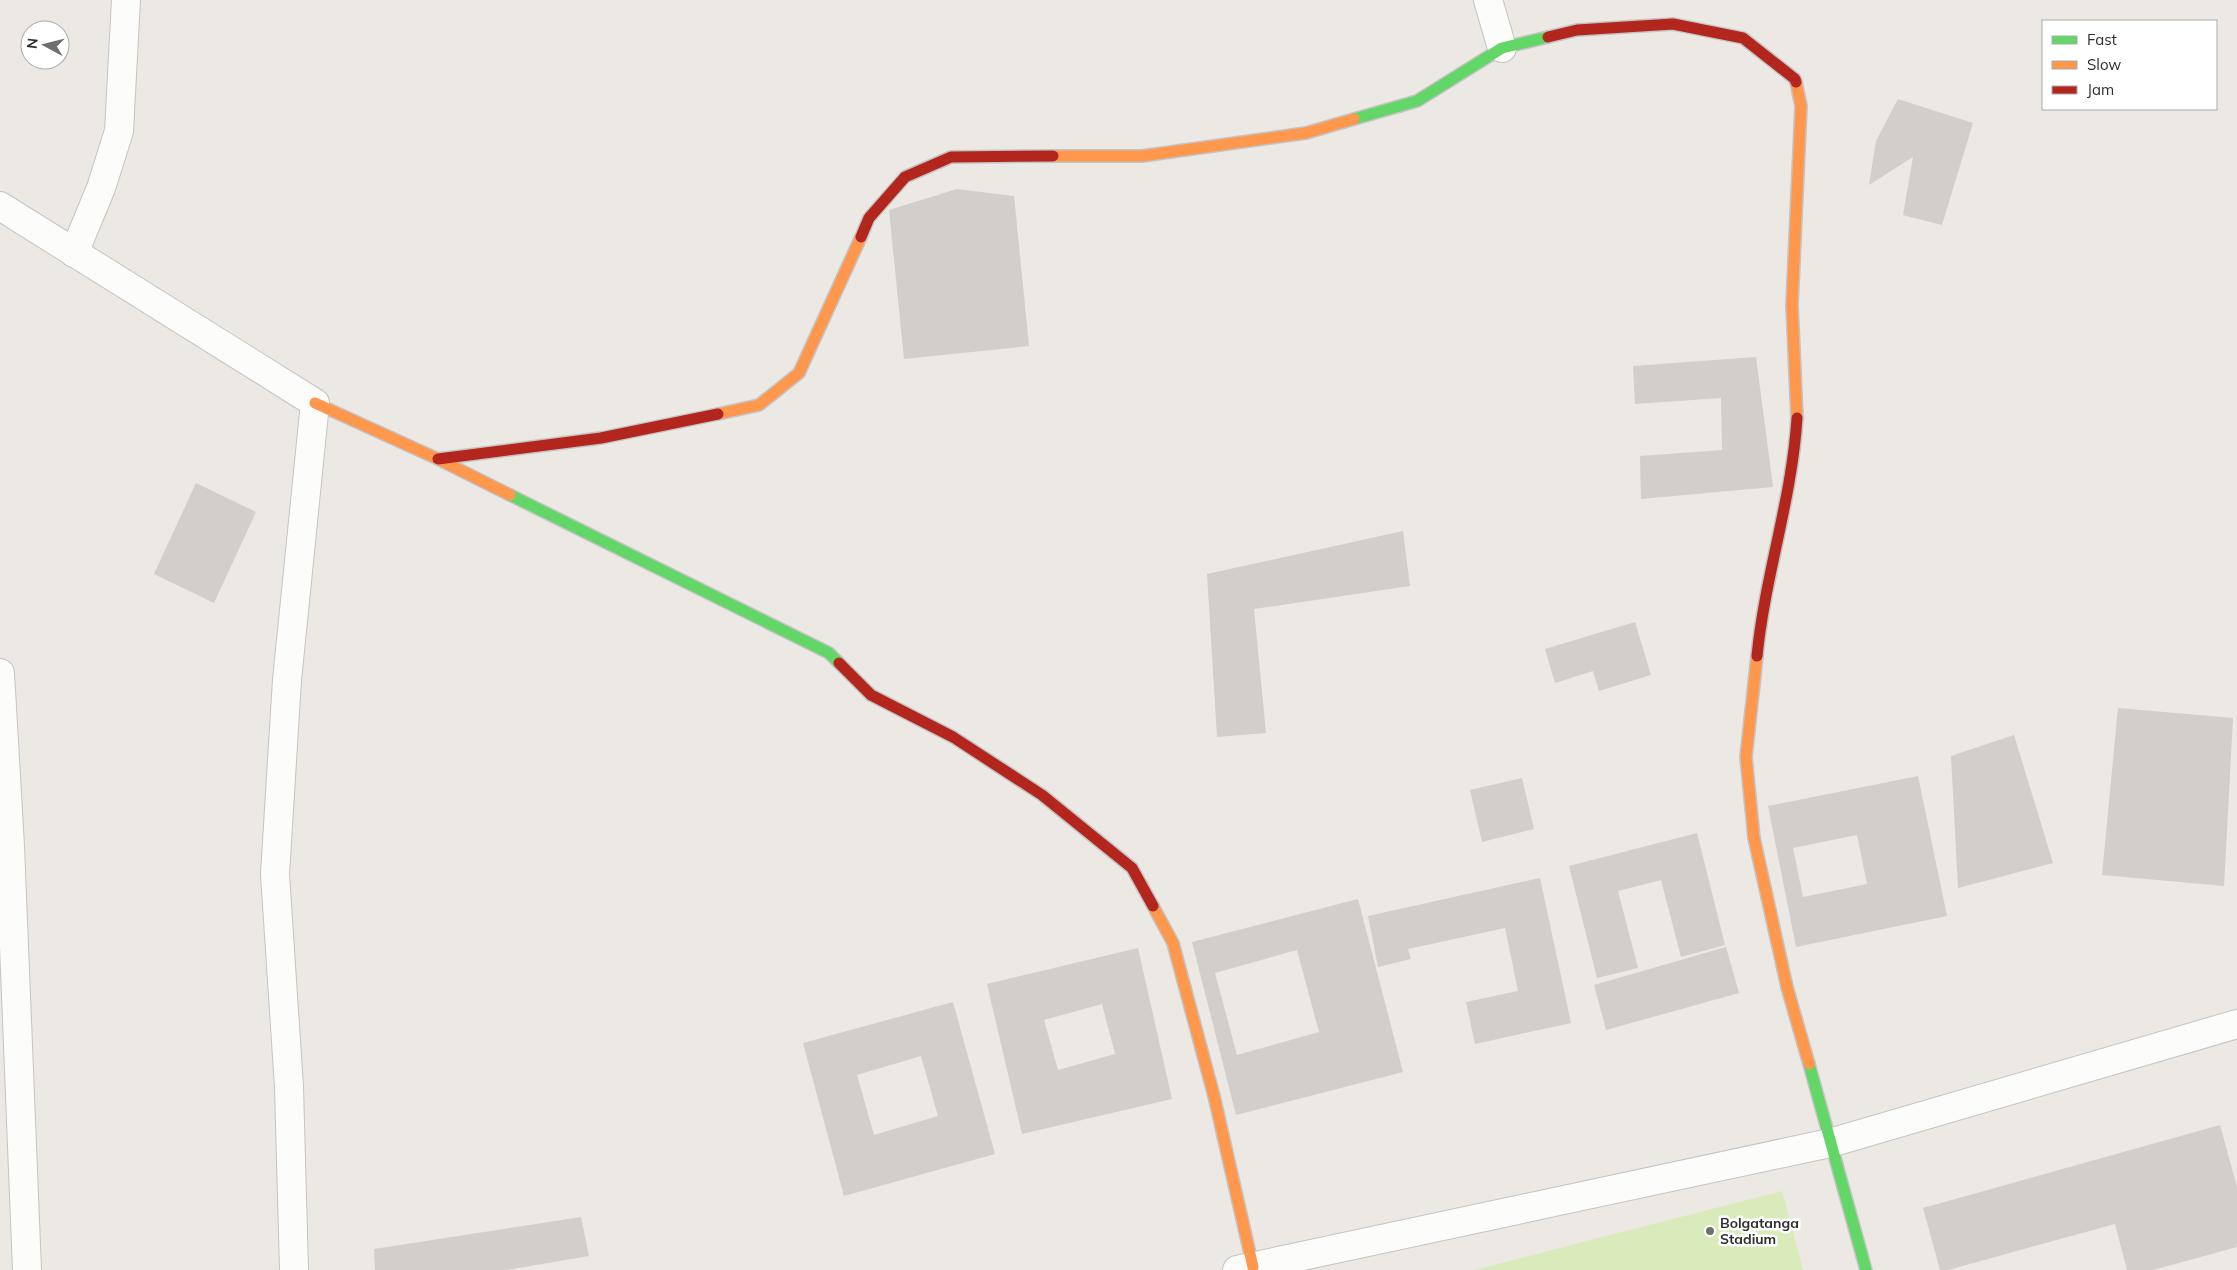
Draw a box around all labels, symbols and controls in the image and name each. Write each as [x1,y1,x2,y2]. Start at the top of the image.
north arrow [20,20,70,70]
legend [2042,20,2217,110]
text: Fast [2087,30,2117,49]
text: N [23,37,42,50]
text: Slow [2087,55,2121,74]
text: Jam [2087,80,2114,99]
place label: Bolgatanga Stadium [1720,1214,1799,1248]
marker: Bolgatanga Stadium [1704,1225,1716,1237]

